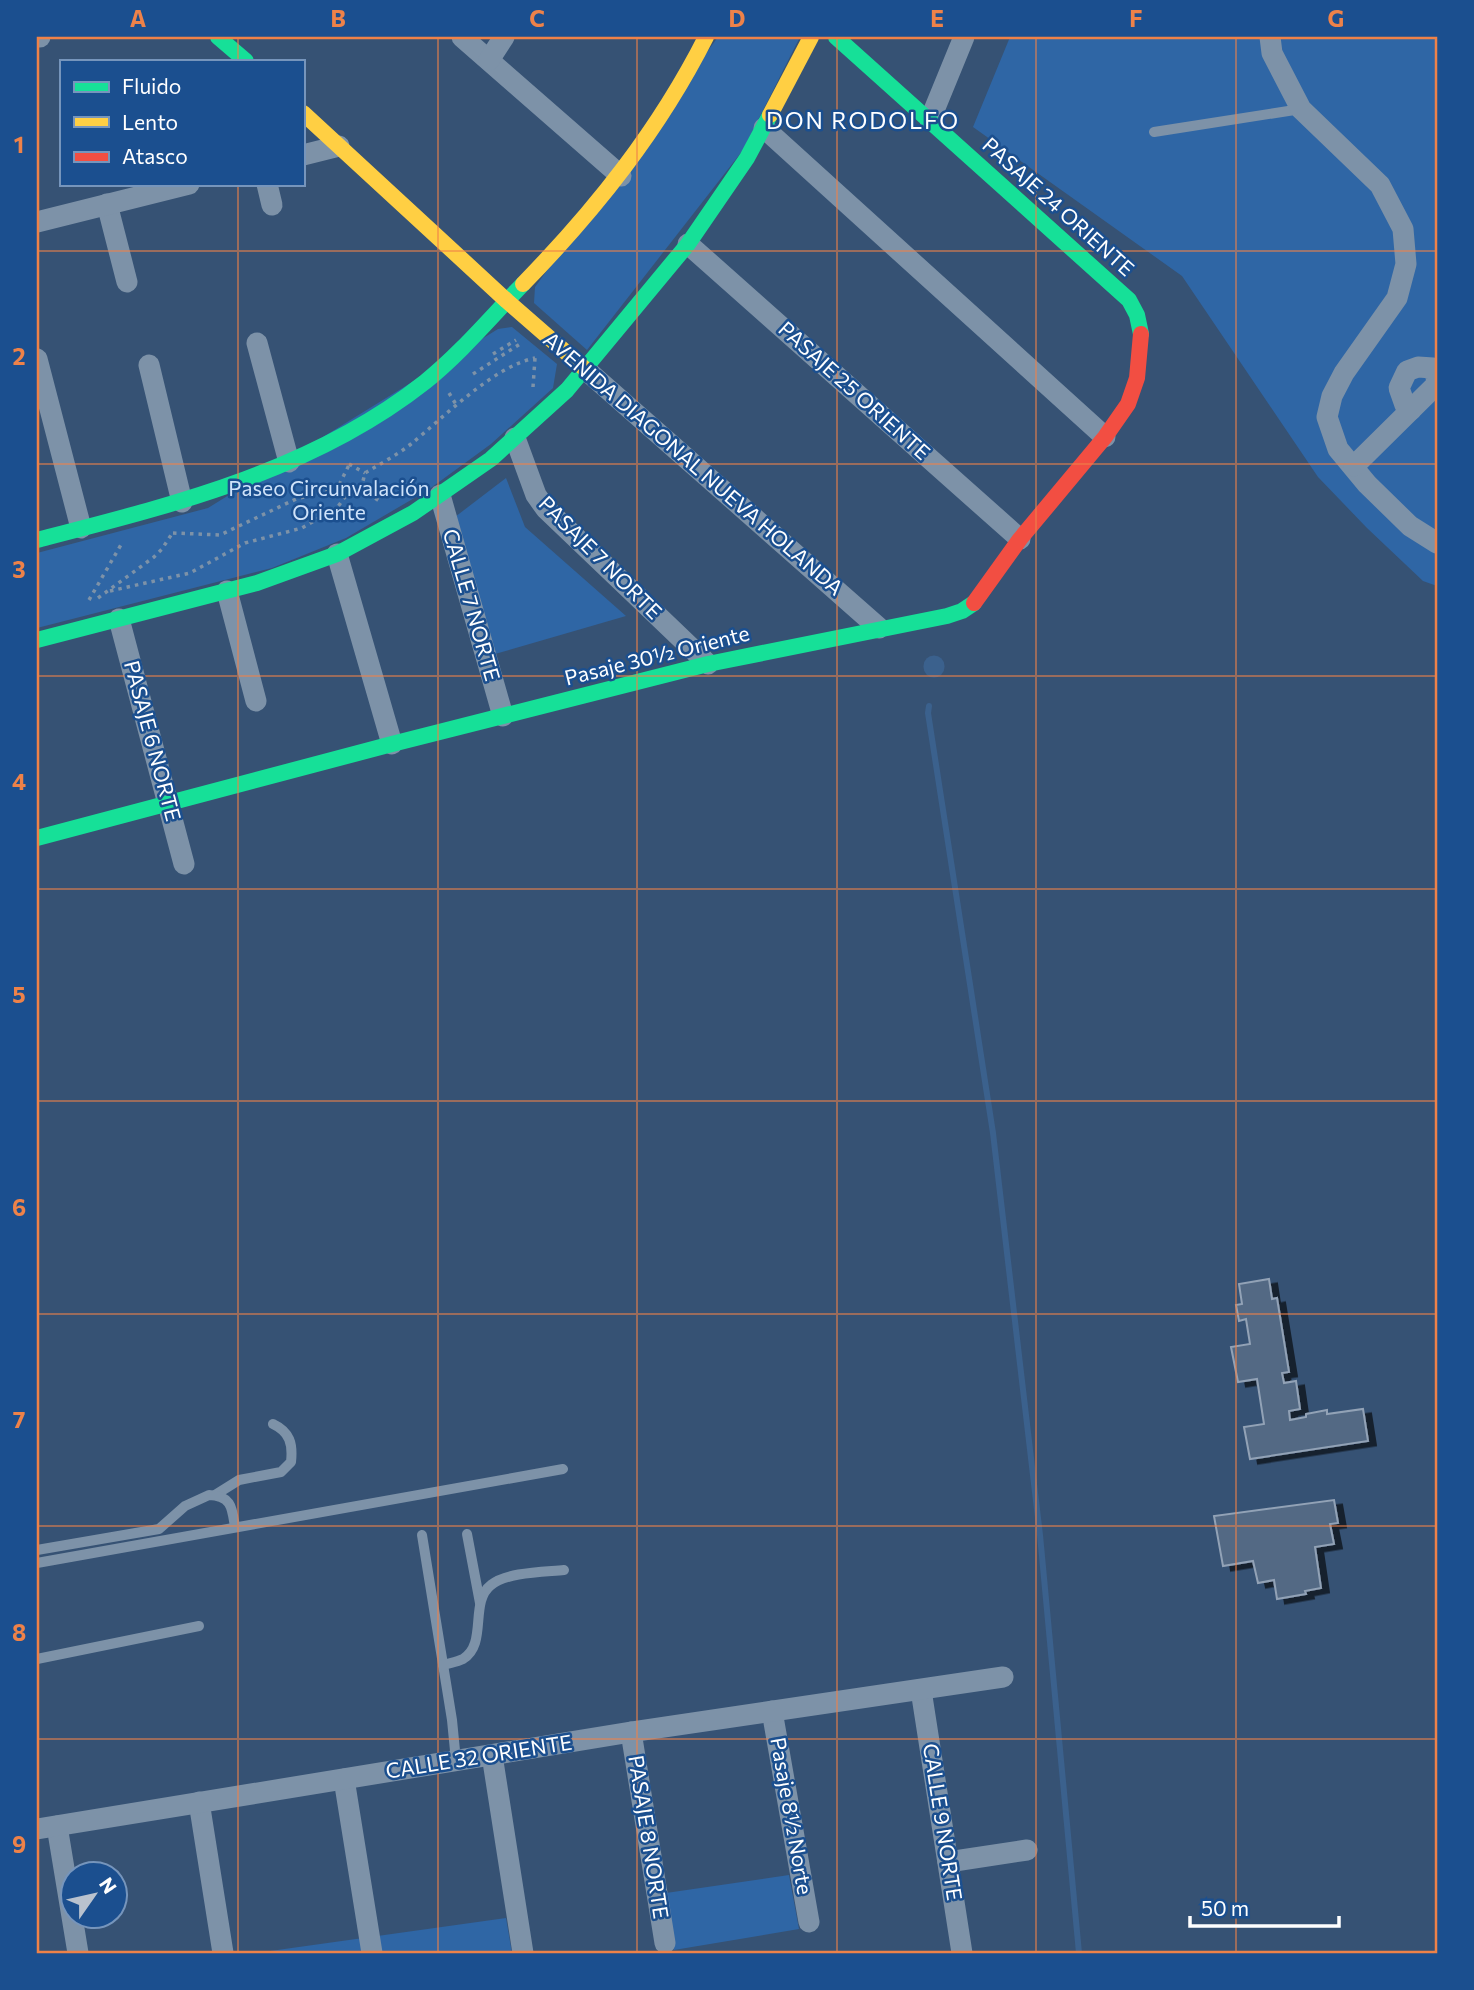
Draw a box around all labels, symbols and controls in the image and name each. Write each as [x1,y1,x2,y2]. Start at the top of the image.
text: A [130,4,147,32]
text: B [330,4,346,32]
text: C [529,4,545,32]
text: D [729,4,746,32]
text: E [930,4,944,32]
text: F [1129,4,1143,32]
text: G [1328,4,1344,32]
legend [60,60,304,186]
text: Fluido [122,73,181,98]
district label: DON RODOLFO [766,106,960,134]
text: Lento [122,109,178,134]
text: 1 [14,130,24,158]
street label: PASAJE 24 ORIENTE [978,131,1140,280]
text: Atasco [122,143,188,168]
street label: PASAJE 25 ORIENTE [774,315,936,464]
street label: AVENIDA DIAGONAL NUEVA HOLANDA [539,326,849,600]
text: 2 [12,342,26,370]
park label: Paseo Circunvalación Oriente [228,475,430,524]
street label: PASAJE 7 NORTE [534,490,668,624]
street label: CALLE 7 NORTE [439,526,506,684]
text: 3 [12,555,26,583]
street label: Pasaje 30½ Oriente [562,619,752,690]
street label: PASAJE 6 NORTE [120,658,187,824]
text: 4 [12,767,26,795]
text: 5 [12,980,26,1008]
text: 6 [12,1193,26,1221]
text: 7 [13,1405,25,1433]
text: 8 [12,1618,26,1646]
street label: CALLE 32 ORIENTE [384,1728,574,1783]
street label: Pasaje 8½ Norte [766,1735,819,1896]
street label: CALLE 9 NORTE [919,1741,968,1902]
street label: PASAJE 8 NORTE [624,1753,675,1920]
text: 9 [12,1830,26,1858]
north arrow [60,1860,130,1930]
text: N [95,1873,122,1898]
scale bar [1190,1885,1339,1929]
text: 50 m [1201,1895,1249,1920]

